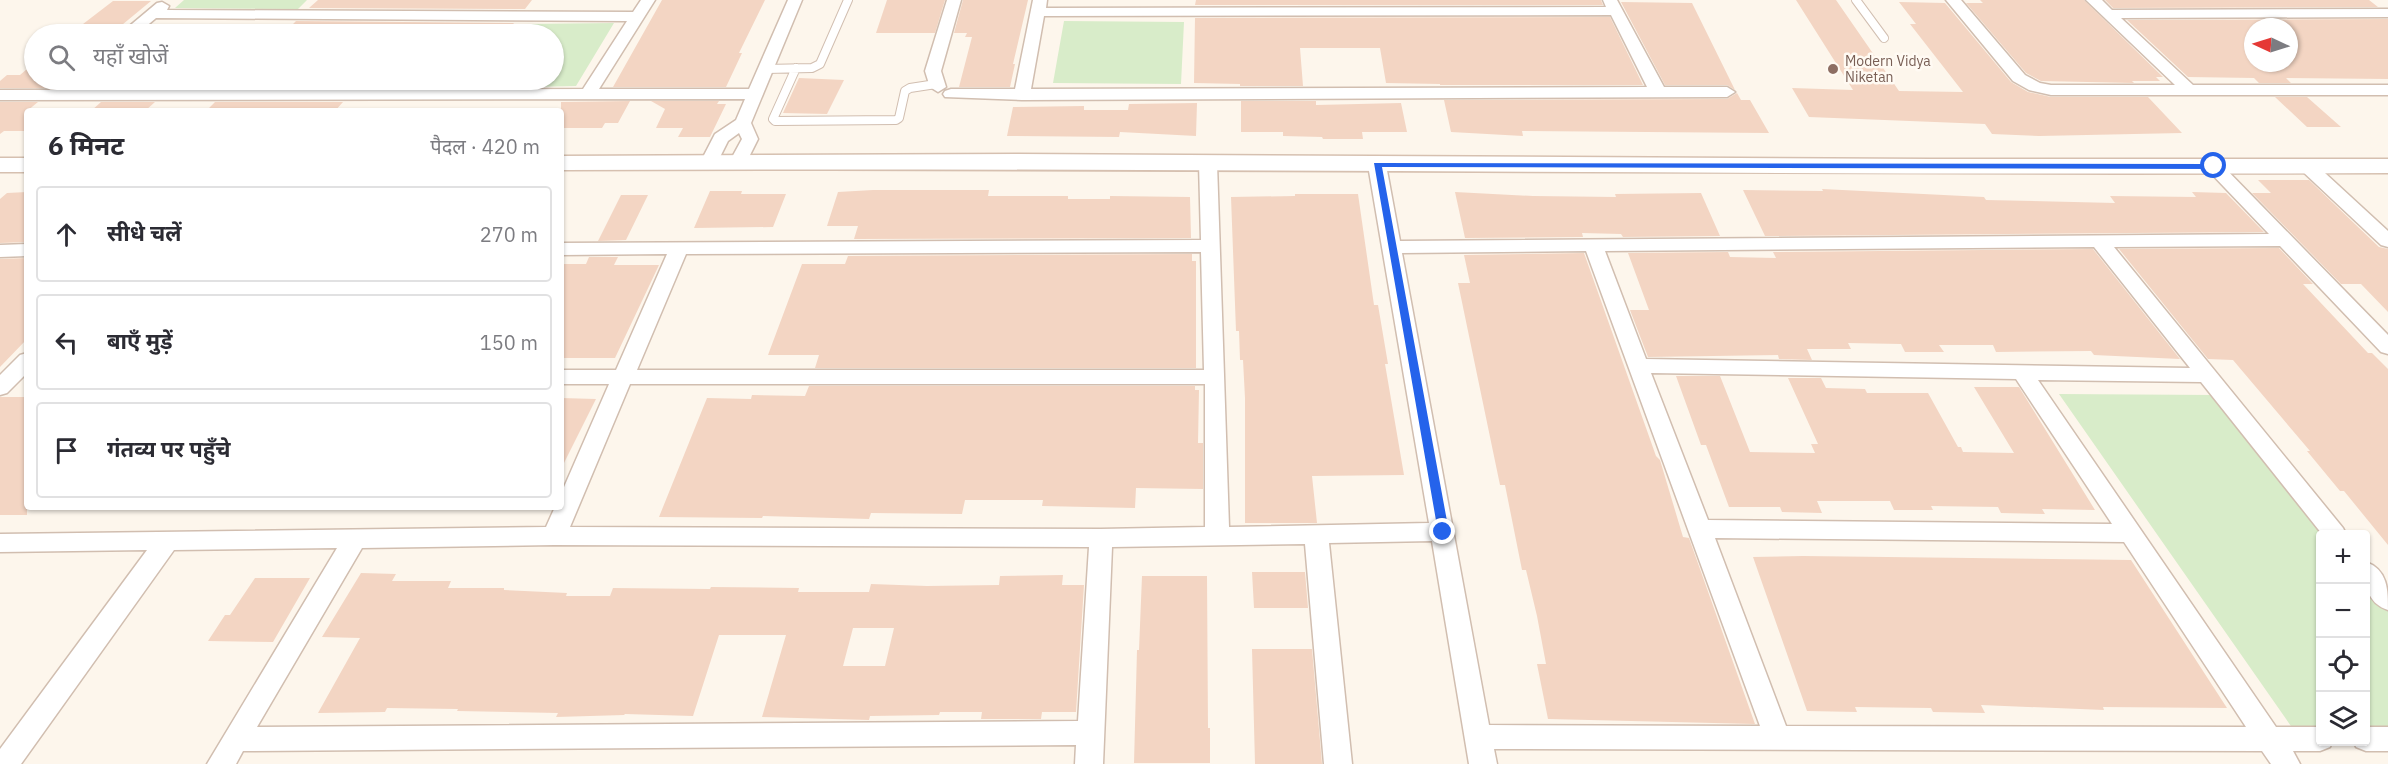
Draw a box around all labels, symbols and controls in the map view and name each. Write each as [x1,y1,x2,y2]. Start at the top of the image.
north arrow [2244,18,2298,72]
search box [24,24,564,90]
icon: search [45,41,78,74]
text: यहाँ खोजें [93,41,168,70]
place label: Modern Vidya Niketan [1845,52,1931,86]
marker: Modern Vidya Niketan [1826,62,1840,76]
text: 6 मिनट [48,128,124,162]
text: पैदल · 420 m [430,133,540,160]
route start [2200,152,2226,178]
icon: ahead [50,218,83,251]
text: सीधे चलें [107,218,182,247]
text: 270 m [480,221,538,248]
icon: left [50,326,83,359]
text: बाएँ मुड़ें [107,326,173,355]
text: 150 m [480,329,538,356]
icon: arrive [50,434,83,467]
text: गंतव्य पर पहुँचे [107,434,231,463]
route end [1429,518,1455,544]
map controls [2316,530,2370,746]
button: + [2316,530,2370,584]
button: − [2316,584,2370,638]
button: locate [2316,638,2370,692]
button: layers [2316,692,2370,746]

